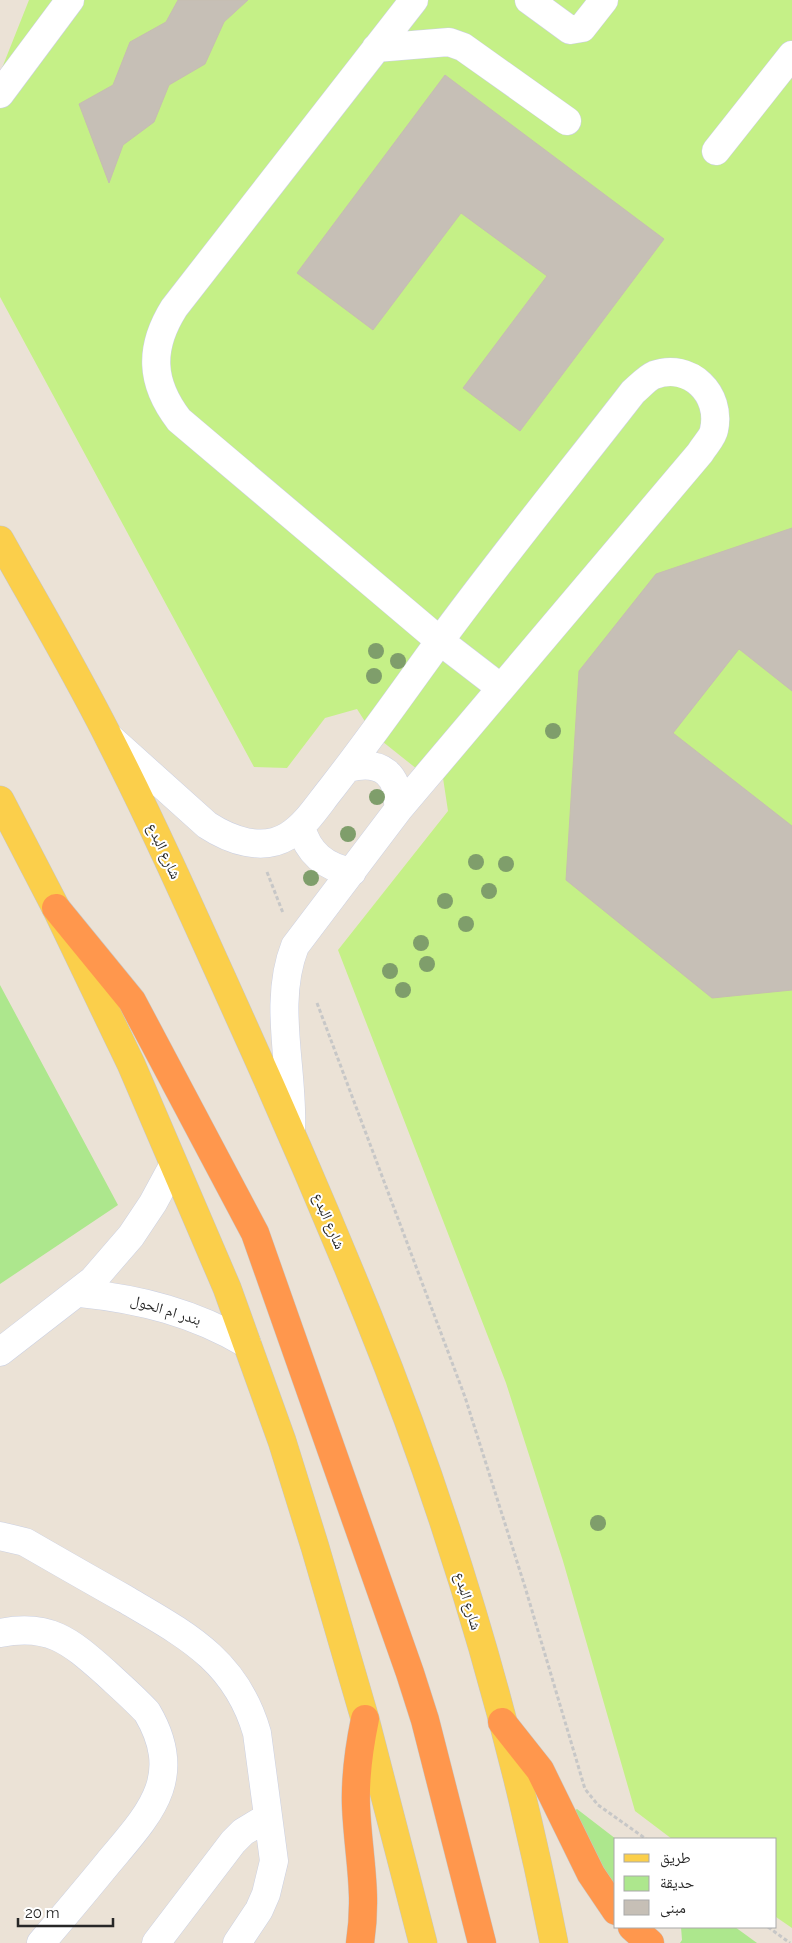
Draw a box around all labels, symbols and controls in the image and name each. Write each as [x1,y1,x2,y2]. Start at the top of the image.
street label: شارع البدع [142,820,185,882]
street label: شارع البدع [308,1190,349,1252]
street label: بندر ام الحول [128,1291,203,1330]
street label: شارع البدع [450,1570,485,1633]
legend [614,1838,777,1928]
text: طريق [660,1849,691,1868]
text: حديقة [660,1874,695,1892]
scale bar [18,1896,112,1928]
text: مبنى [660,1899,686,1918]
text: 20 m [25,1904,60,1922]

